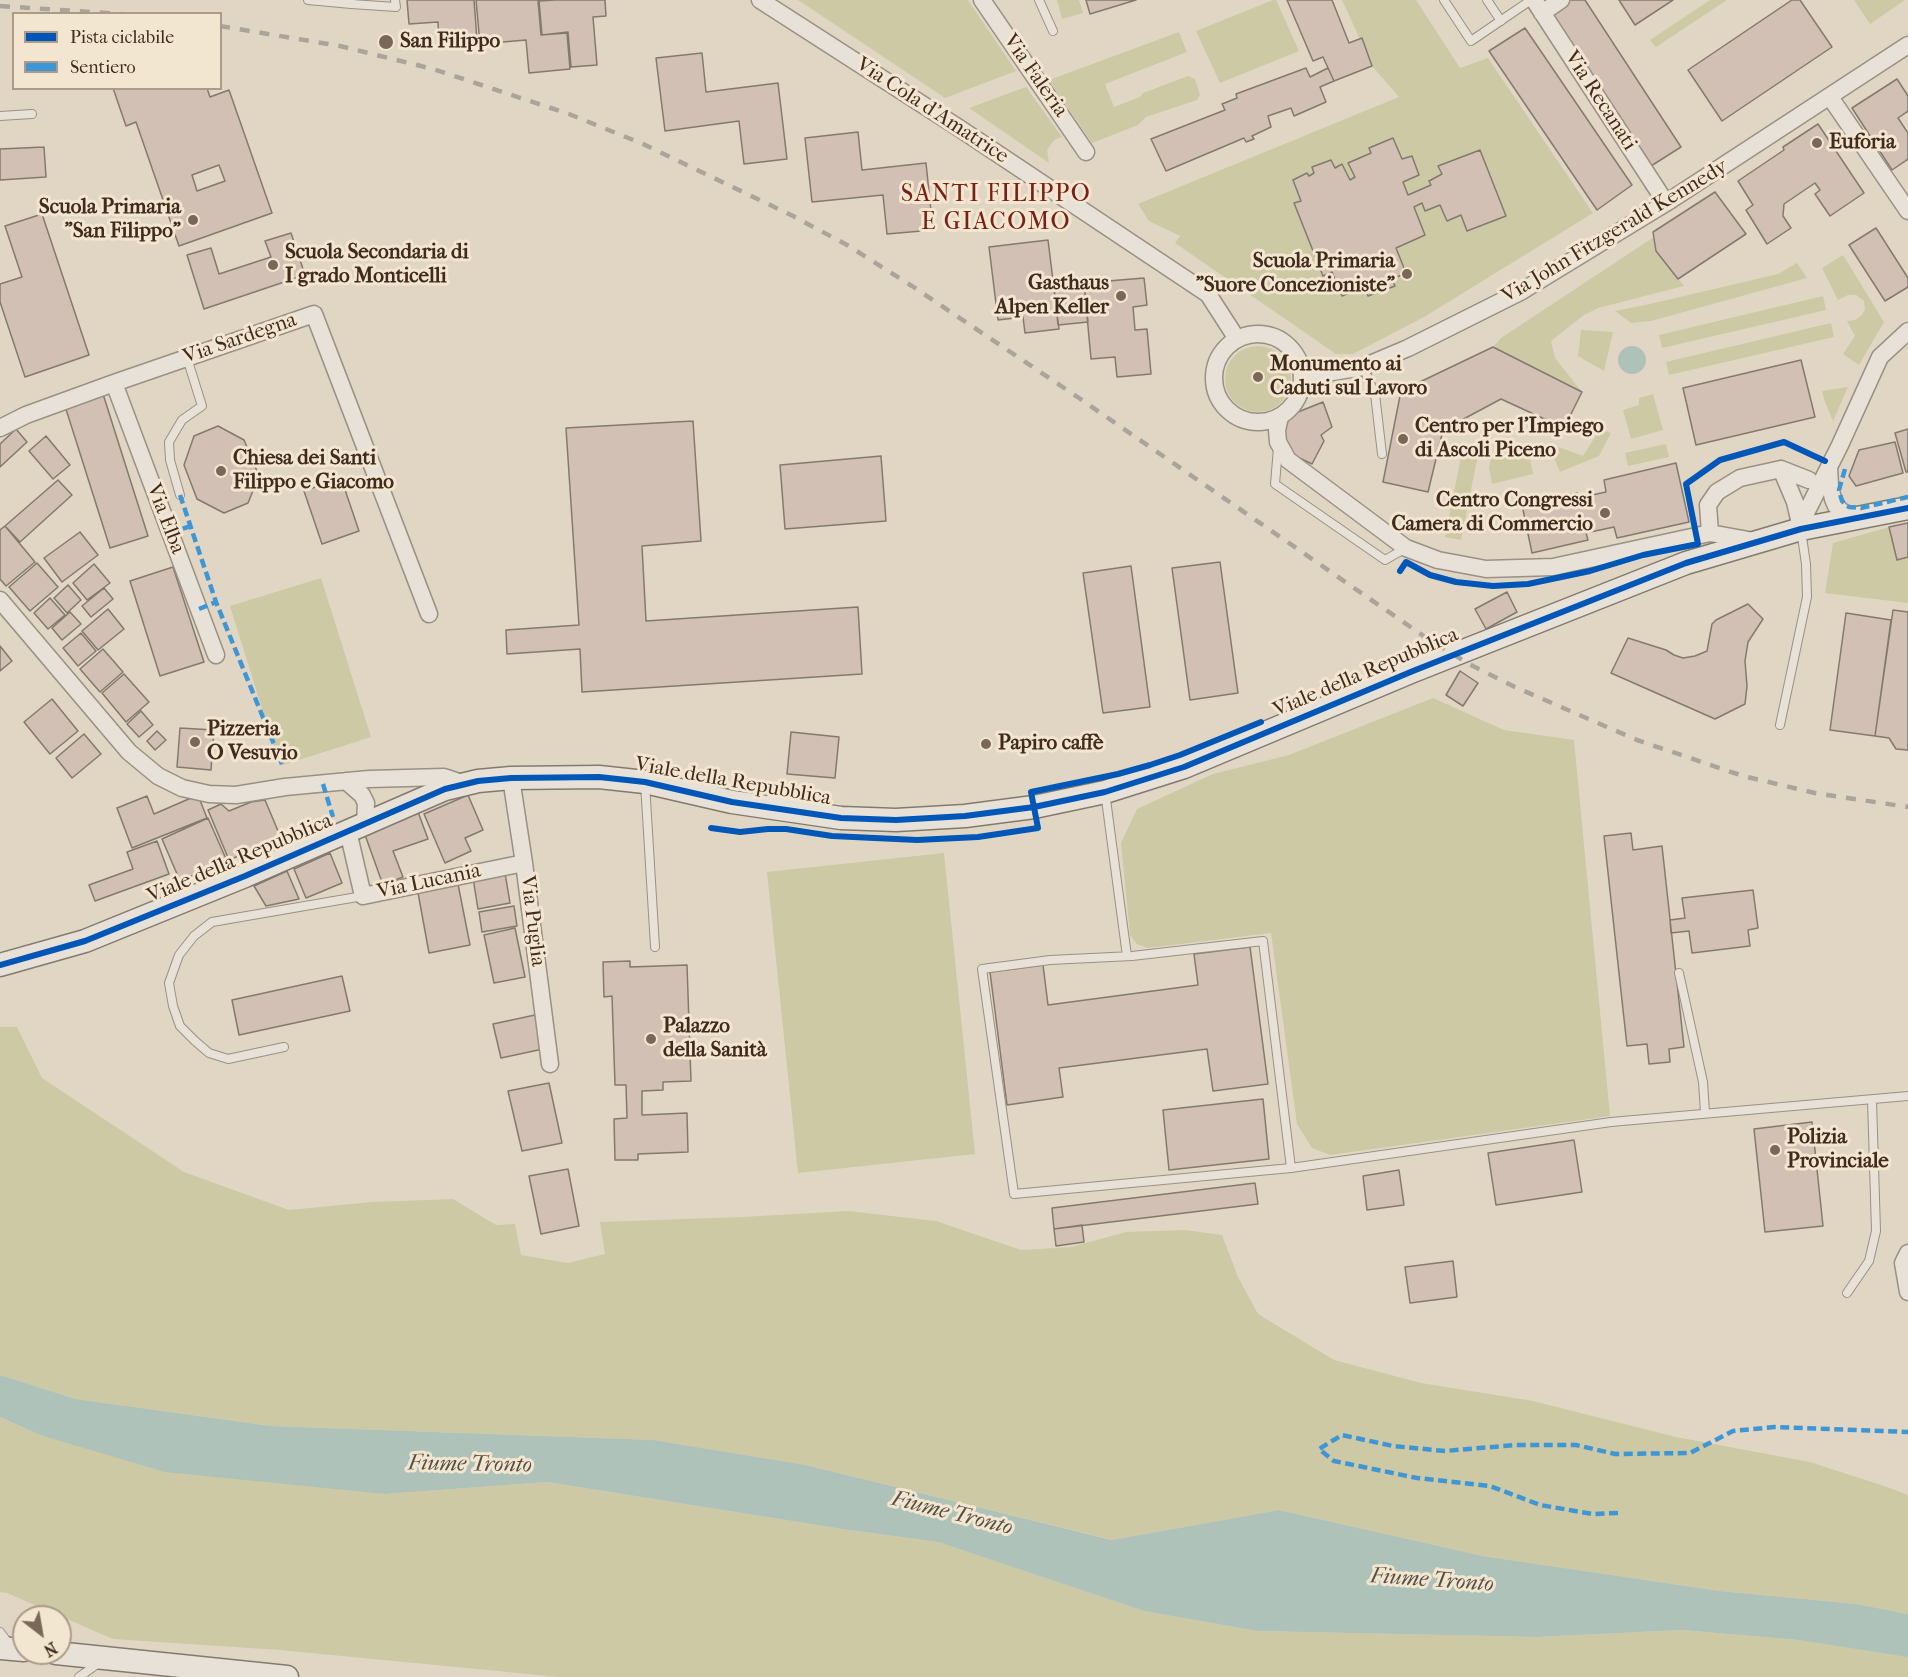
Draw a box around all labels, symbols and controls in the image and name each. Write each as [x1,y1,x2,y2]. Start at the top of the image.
legend [12,12,222,90]
text: Pista ciclabile [70,27,174,48]
place label: San Filippo [400,29,500,55]
street label: Via Faleria [997,30,1073,122]
marker: San Filippo [377,33,395,51]
street label: Via Recanati [1558,46,1642,156]
street label: Via Cola d'Amatrice [851,52,1013,170]
text: Sentiero [70,57,136,78]
place label: Euforia [1829,130,1896,156]
marker: Euforia [1810,136,1824,150]
street label: Via John Fitzgerald Kennedy [1498,155,1732,309]
district label: SANTI FILIPPO E GIACOMO [901,181,1091,237]
place label: Scuola Primaria "San Filippo" [39,195,181,245]
marker: Scuola Primaria "San Filippo" [186,213,200,227]
place label: Scuola Secondaria di I grado Monticelli [285,240,469,290]
place label: Scuola Primaria "Suore Concezioniste" [1196,249,1395,299]
marker: Scuola Secondaria di I grado Monticelli [266,258,280,272]
marker: Scuola Primaria "Suore Concezioniste" [1400,267,1414,281]
place label: Gasthaus Alpen Keller [995,271,1109,321]
marker: Gasthaus Alpen Keller [1114,289,1128,303]
street label: Via Sardegna [180,308,300,370]
place label: Monumento ai Caduti sul Lavoro [1270,352,1427,402]
marker: Monumento ai Caduti sul Lavoro [1251,370,1265,384]
place label: Centro per l'Impiego di Ascoli Piceno [1415,414,1604,464]
marker: Centro per l'Impiego di Ascoli Piceno [1396,432,1410,446]
place label: Chiesa dei Santi Filippo e Giacomo [233,446,394,496]
marker: Chiesa dei Santi Filippo e Giacomo [214,464,228,478]
street label: Via Elba [140,480,190,558]
place label: Centro Congressi Camera di Commercio [1391,488,1593,538]
marker: Centro Congressi Camera di Commercio [1598,506,1612,520]
street label: Viale della Repubblica [1270,623,1462,723]
place label: Pizzeria O Vesuvio [207,717,298,767]
place label: Papiro caffè [998,731,1103,757]
marker: Pizzeria O Vesuvio [188,735,202,749]
marker: Papiro caffè [979,737,993,751]
street label: Viale della Repubblica [633,752,833,812]
street label: Viale della Repubblica [144,809,336,909]
street label: Via Lucania [375,859,483,905]
street label: Via Puglia [514,874,550,968]
place label: Palazzo della Sanità [663,1014,767,1064]
marker: Palazzo della Sanità [644,1032,658,1046]
place label: Polizia Provinciale [1787,1125,1889,1175]
marker: Polizia Provinciale [1768,1143,1782,1157]
water label: Fiume Tronto [408,1451,532,1479]
water label: Fiume Tronto [889,1486,1015,1542]
water label: Fiume Tronto [1369,1564,1495,1598]
north arrow [12,1605,72,1665]
text: N [40,1638,61,1660]

